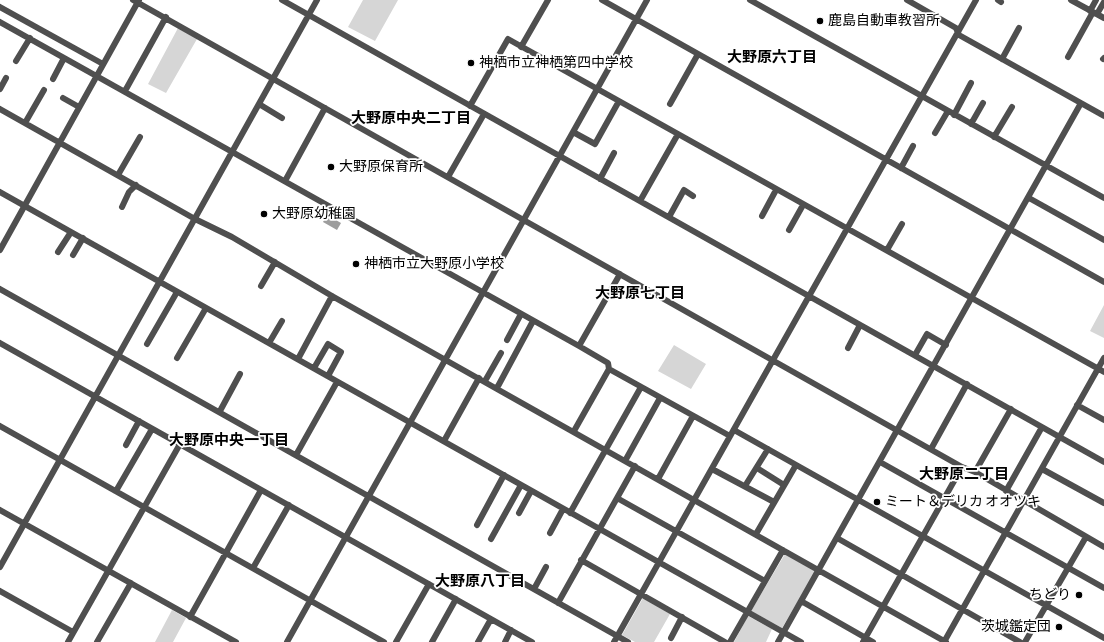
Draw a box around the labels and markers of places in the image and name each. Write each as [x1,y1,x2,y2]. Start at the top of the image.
place label: 鹿島自動車教習所 [828,13,940,29]
marker: 鹿島自動車教習所 [815,16,825,26]
place label: 神栖市立神栖第四中学校 [479,55,633,71]
marker: 神栖市立神栖第四中学校 [466,58,476,68]
place label: 大野原保育所 [339,159,423,175]
marker: 大野原保育所 [326,162,336,172]
place label: 大野原幼稚園 [272,206,356,222]
marker: 大野原幼稚園 [259,209,269,219]
place label: 神栖市立大野原小学校 [364,256,504,272]
marker: 神栖市立大野原小学校 [351,259,361,269]
place label: ミート＆デリカ オオツキ [885,494,1041,510]
marker: ミート＆デリカ オオツキ [872,497,882,507]
place label: ちどり [1029,587,1071,603]
marker: ちどり [1074,590,1084,600]
place label: 茨城鑑定団 [981,619,1051,635]
marker: 茨城鑑定団 [1054,622,1064,632]

